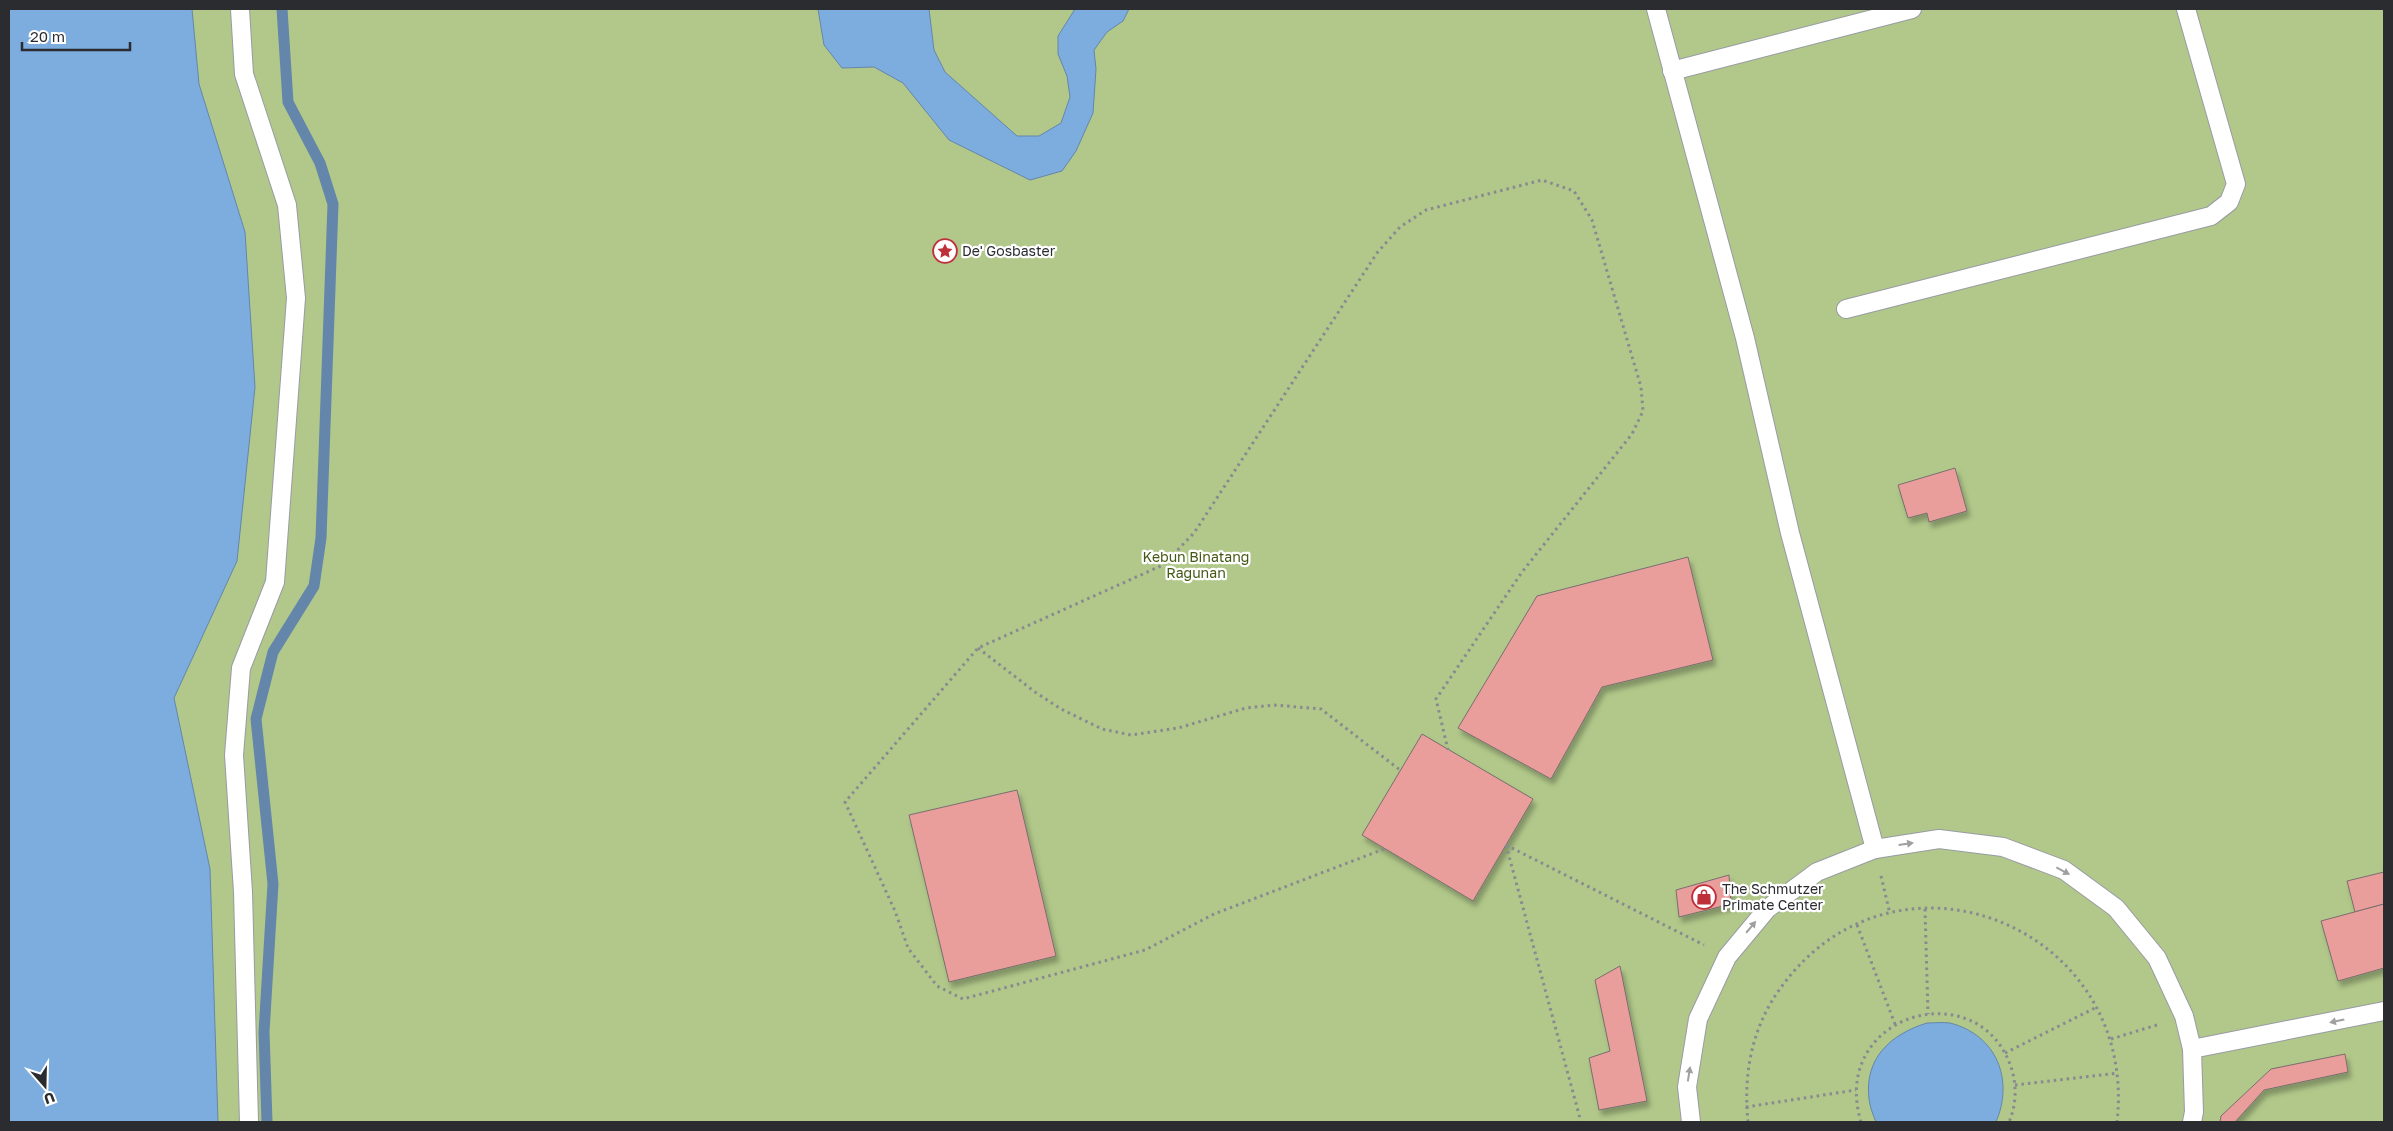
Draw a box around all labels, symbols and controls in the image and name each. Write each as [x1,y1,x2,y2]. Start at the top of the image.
scale bar [22,20,130,52]
text: 20 m [30,27,65,45]
place icon: De' Gosbaster [932,238,958,264]
place label: De' Gosbaster [962,242,1056,259]
park label: Kebun Binatang Ragunan [1143,548,1249,581]
one-way arrow [1898,840,1914,848]
one-way arrow [2055,867,2070,875]
place label: The Schmutzer Primate Center [1722,880,1824,913]
shop icon: The Schmutzer Primate Center [1691,884,1717,910]
one-way arrow [1746,921,1757,934]
one-way arrow [2329,1017,2344,1025]
north arrow [20,1061,70,1111]
one-way arrow [1685,1066,1693,1082]
text: U [42,1089,57,1108]

